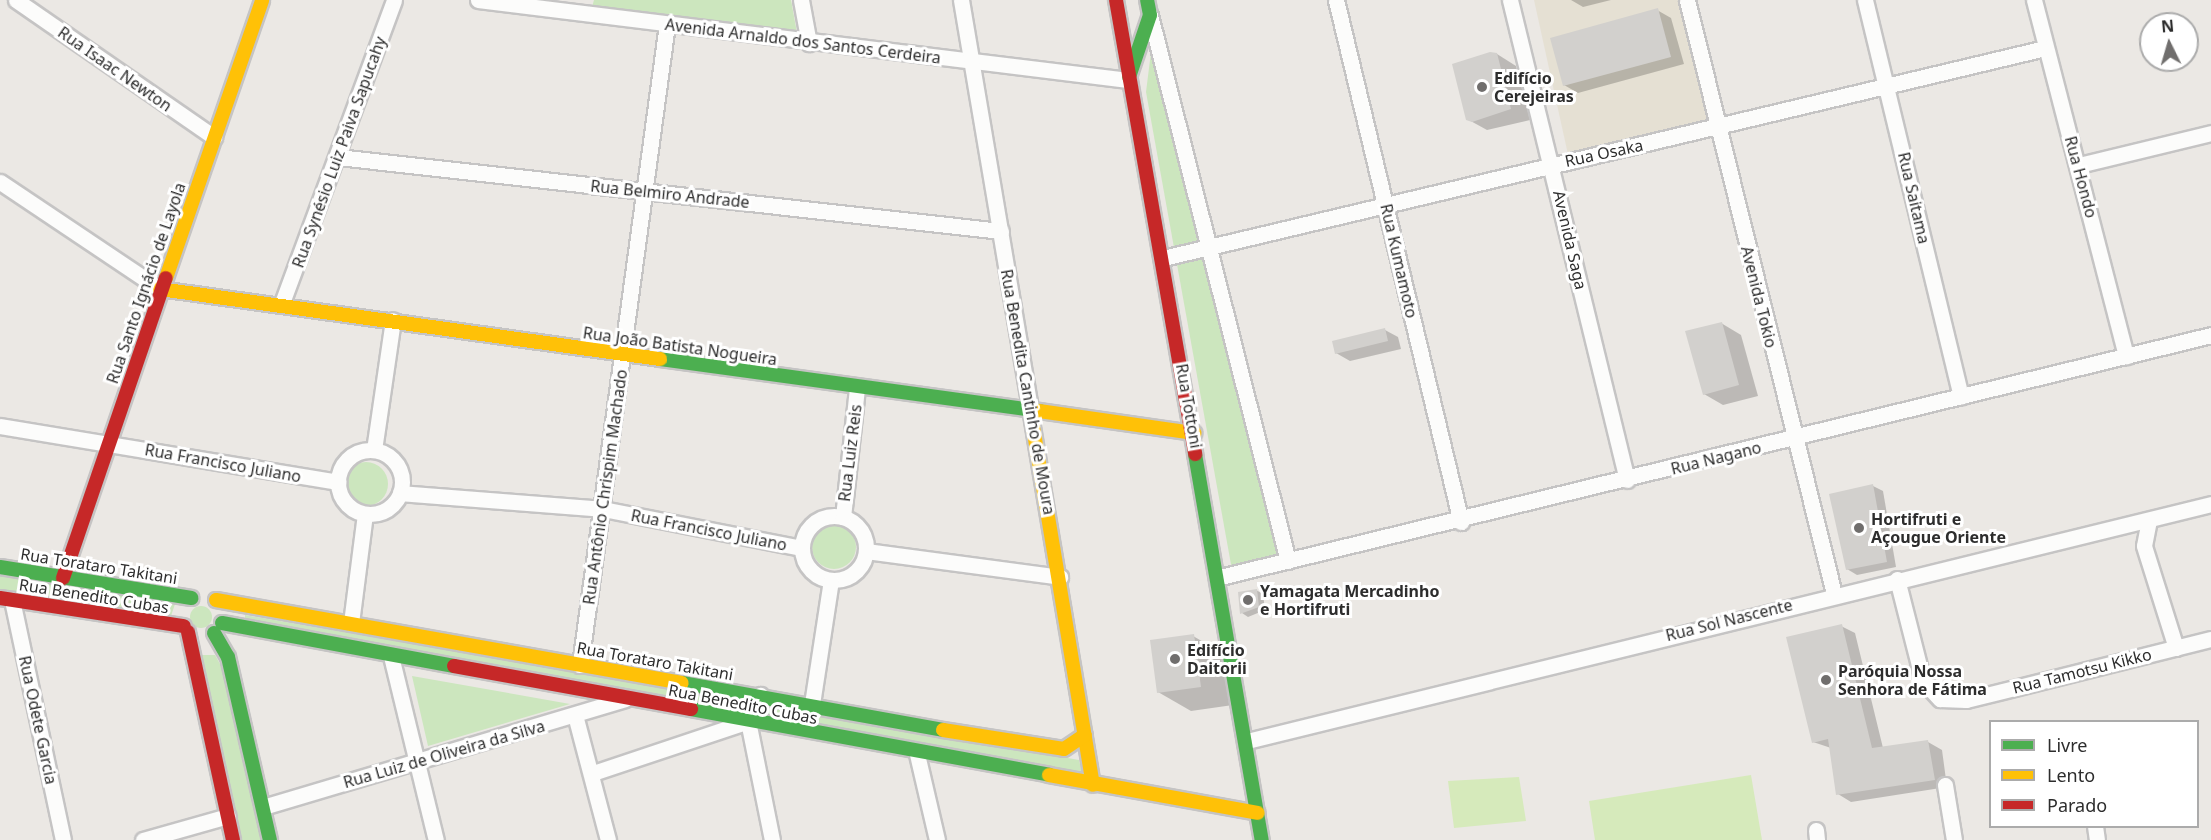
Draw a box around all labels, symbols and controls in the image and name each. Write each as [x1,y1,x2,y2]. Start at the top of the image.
north arrow [2139,12,2199,72]
street label: Avenida Arnaldo dos Santos Cerdeira [664,15,942,67]
text: N [2160,15,2175,38]
street label: Rua Isaac Newton [54,23,176,115]
street label: Rua Synésio Luiz Paiva Sapucahy [288,34,390,270]
place label: Edifício Cerejeiras [1494,68,1574,106]
marker: Edifício Cerejeiras [1475,80,1489,94]
street label: Rua Hondo [2061,134,2101,220]
street label: Rua Osaka [1563,135,1645,171]
street label: Rua Saitama [1894,150,1934,246]
street label: Rua Belmiro Andrade [590,176,750,212]
street label: Rua Santo Ignácio de Layola [103,180,189,386]
street label: Avenida Saga [1549,189,1591,291]
street label: Rua Kumamoto [1377,202,1421,320]
street label: Avenida Tokio [1737,244,1781,350]
street label: Rua Benedita Cantinho de Moura [997,268,1059,516]
street label: Rua João Batista Nogueira [582,323,778,369]
street label: Rua Tottoni [1172,362,1206,450]
street label: Rua Antônio Chrispim Machado [579,368,631,606]
street label: Rua Luiz Reis [835,403,865,503]
street label: Rua Nagano [1669,437,1763,479]
street label: Rua Francisco Juliano [143,440,303,486]
street label: Rua Francisco Juliano [629,505,789,555]
place label: Hortifruti e Açougue Oriente [1871,509,2006,547]
marker: Hortifruti e Açougue Oriente [1852,521,1866,535]
street label: Rua Torataro Takitani [19,544,179,588]
street label: Rua Benedito Cubas [18,575,170,617]
place label: Yamagata Mercadinho e Hortifruti [1260,581,1439,619]
marker: Yamagata Mercadinho e Hortifruti [1241,593,1255,607]
street label: Rua Sol Nascente [1664,595,1794,645]
street label: Rua Torataro Takitani [575,638,735,684]
place label: Edifício Daitorii [1187,640,1247,678]
street label: Rua Tamotsu Kikko [2011,644,2153,698]
marker: Edifício Daitorii [1168,652,1182,666]
street label: Rua Odete Garcia [15,654,61,786]
place label: Paróquia Nossa Senhora de Fátima [1838,661,1987,699]
marker: Paróquia Nossa Senhora de Fátima [1819,673,1833,687]
street label: Rua Benedito Cubas [667,680,819,728]
street label: Rua Luiz de Oliveira da Silva [341,716,547,792]
legend [1989,720,2199,828]
text: Livre [2047,733,2087,757]
text: Lento [2047,763,2095,787]
text: Parado [2047,793,2107,817]

